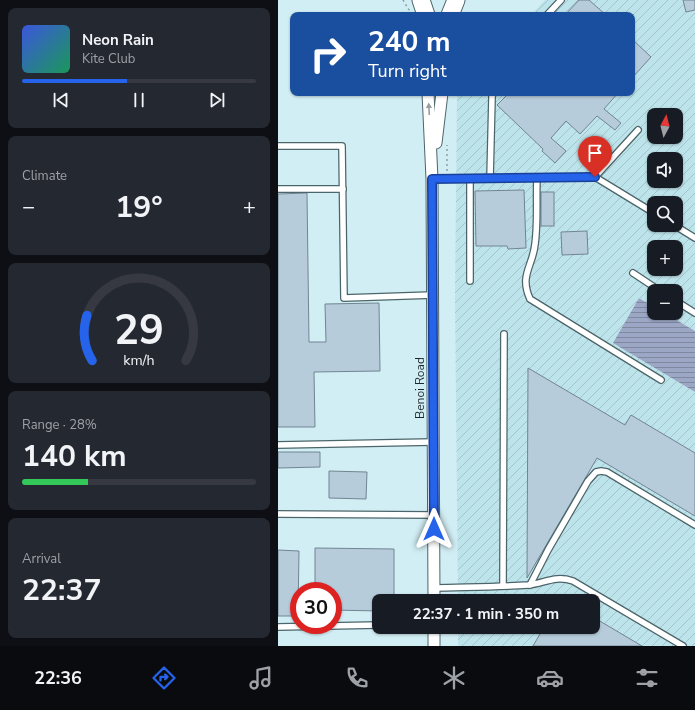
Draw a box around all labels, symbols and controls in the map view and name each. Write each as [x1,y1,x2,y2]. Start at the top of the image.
text: 240 m [368,23,451,61]
icon: right [302,28,354,80]
text: Neon Rain [82,30,154,50]
text: Kite Club [82,50,135,68]
text: Turn right [368,59,447,83]
icon: previous [50,89,72,111]
icon: pause [128,89,150,111]
icon: next [206,89,228,111]
one-way arrow [426,102,432,115]
north arrow [647,108,683,144]
map controls [647,108,683,320]
pin [578,136,612,177]
icon: arrive [584,142,606,164]
button: sound [647,152,683,188]
text: Climate [22,167,67,185]
text: 19° [115,187,163,228]
text: − [22,192,35,222]
text: + [243,192,256,222]
button: search [647,196,683,232]
button: + [647,240,683,276]
button: − [647,284,683,320]
text: 29 [114,302,164,359]
text: km/h [123,351,155,370]
street label: Benoi Road [412,357,428,419]
text: Range · 28% [22,416,97,434]
text: 140 km [22,436,127,477]
position arrow [413,508,455,550]
text: Arrival [22,550,61,568]
text: 22:37 [22,570,101,611]
speed limit sign: 30 [290,582,342,634]
text: 22:37 · 1 min · 350 m [413,604,559,624]
icon: directions [150,664,178,692]
icon: music [247,664,275,692]
icon: phone [343,664,371,692]
icon: climate [440,664,468,692]
icon: car [536,664,564,692]
icon: filters [633,664,661,692]
text: 22:36 [34,666,82,690]

